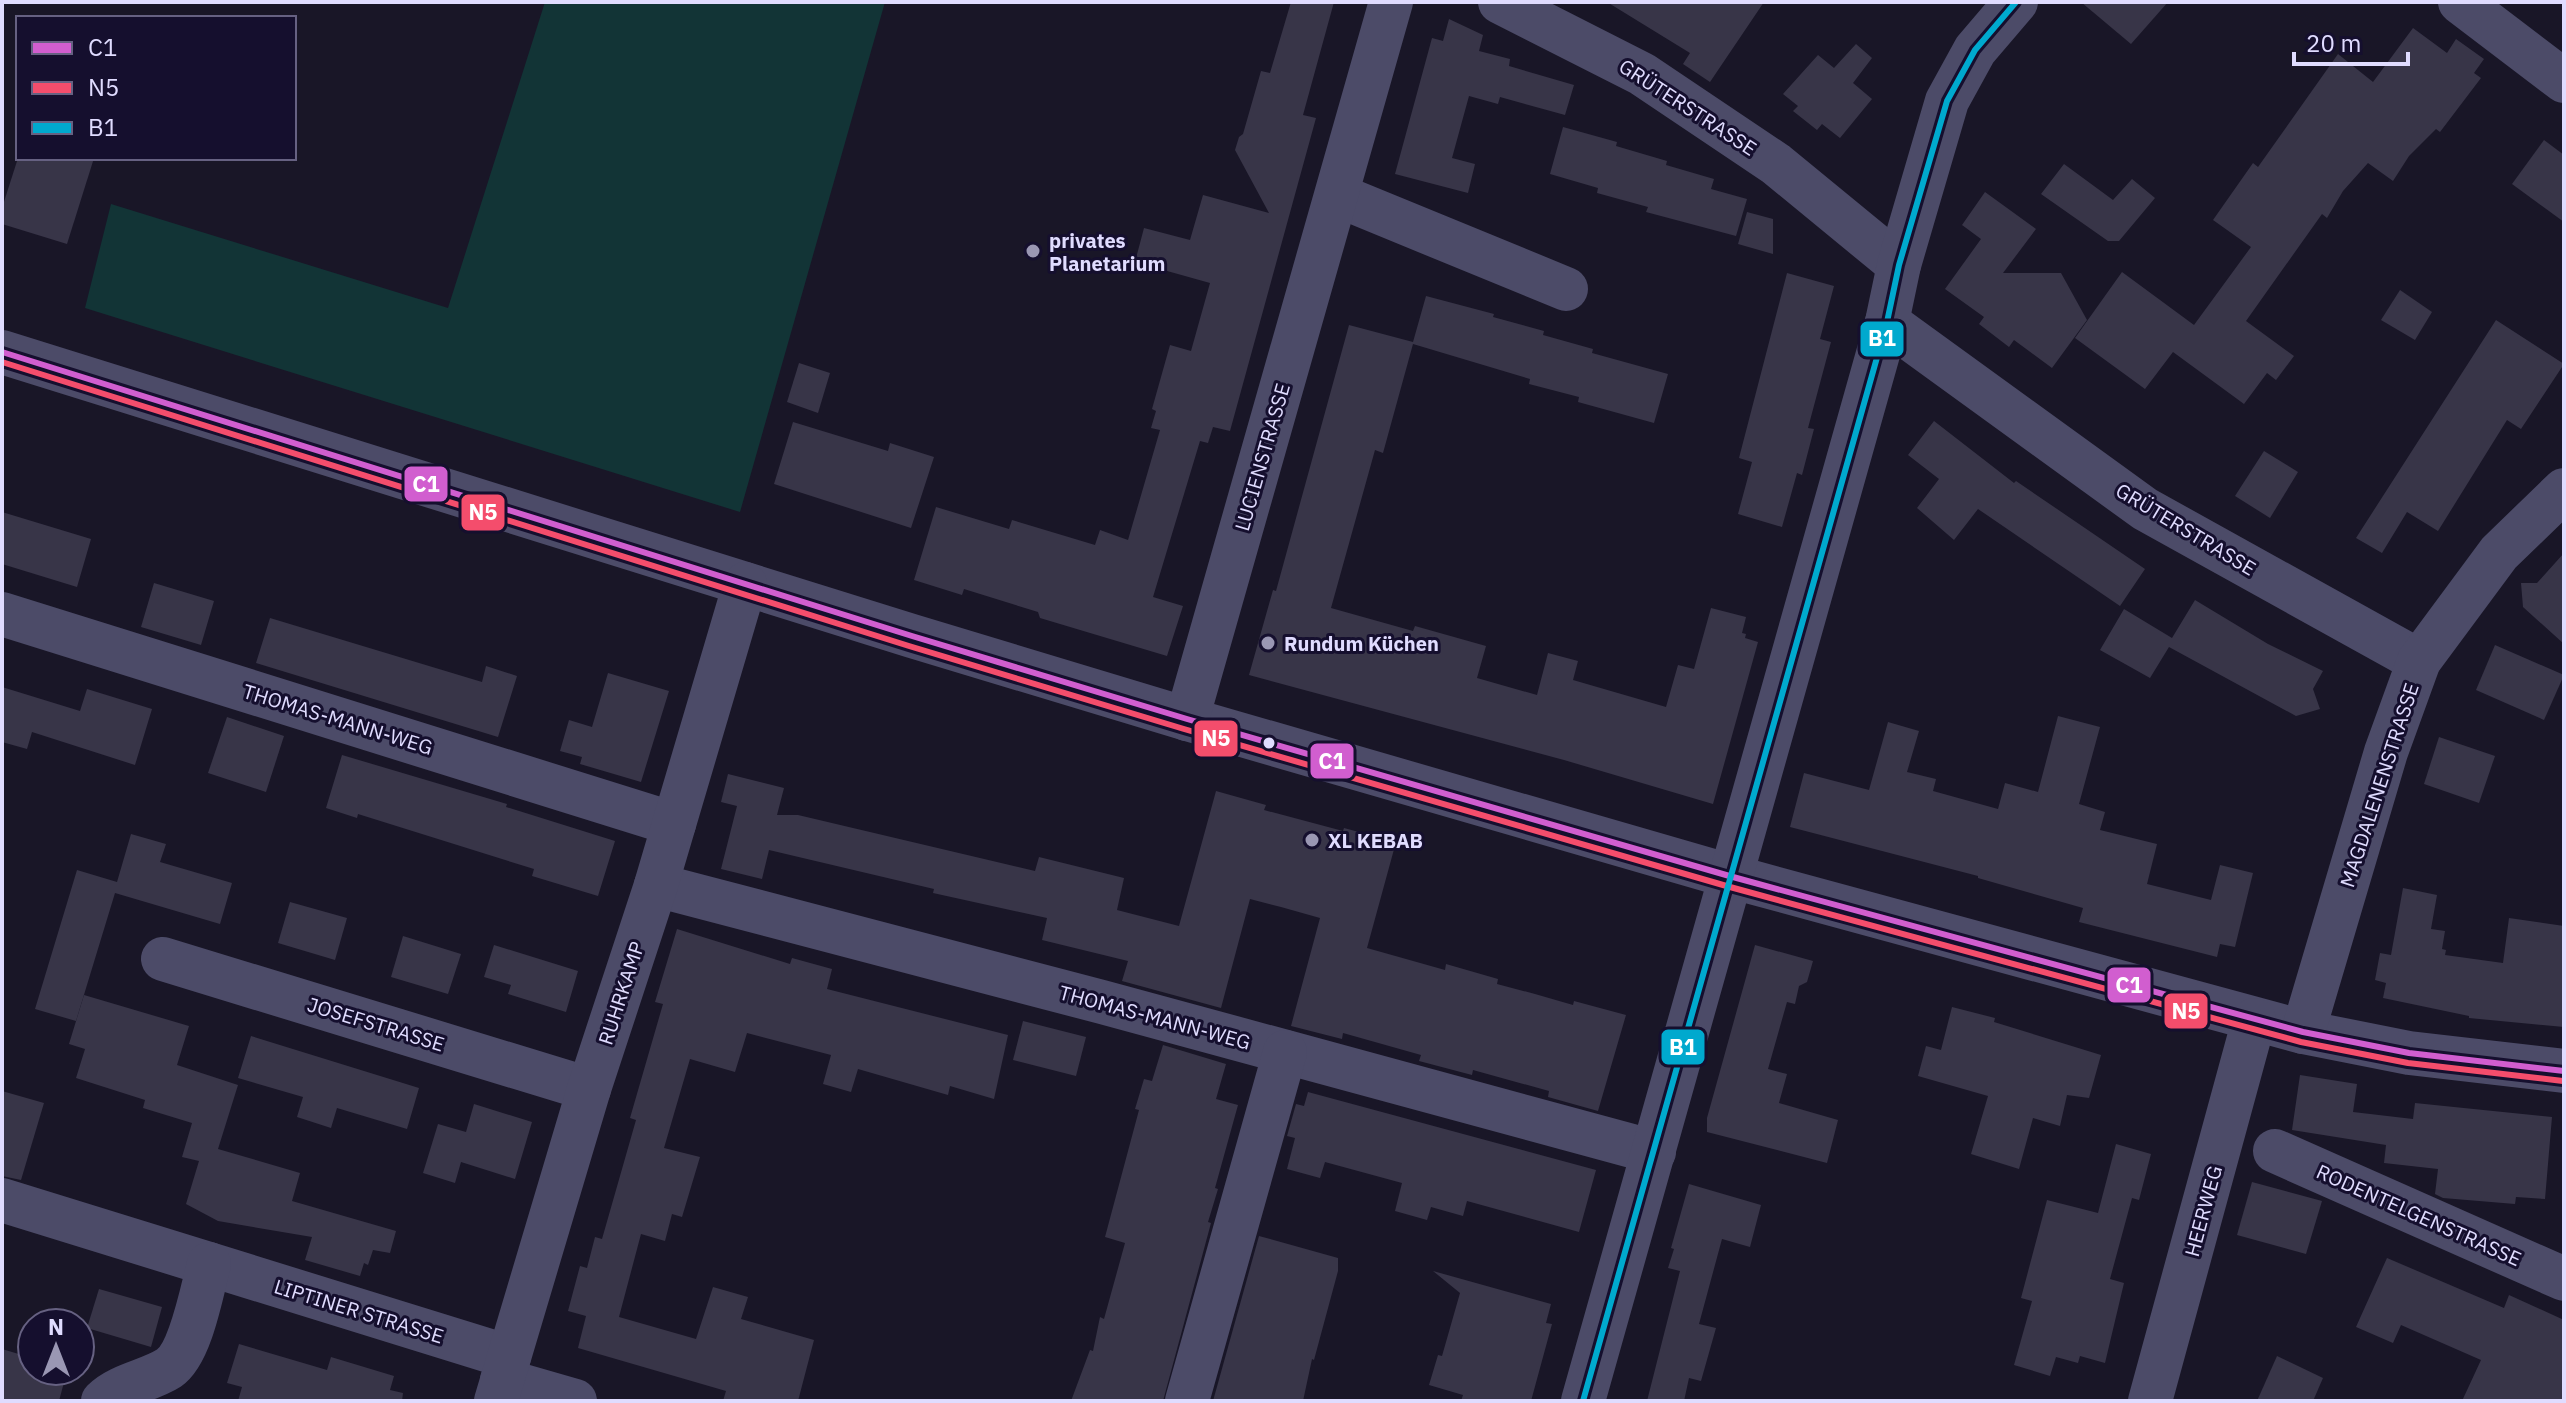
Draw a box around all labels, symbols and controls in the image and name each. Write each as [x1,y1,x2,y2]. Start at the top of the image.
legend [16,16,296,160]
scale bar [2294,16,2408,66]
text: 20 m [2306,27,2361,59]
text: C1 [88,31,117,63]
street label: GRÜTERSTRASSE [1614,52,1762,162]
text: N5 [88,71,119,103]
text: B1 [88,111,118,143]
place label: privates Planetarium [1049,227,1165,277]
marker: privates Planetarium [1024,242,1042,260]
line badge: B1 [1859,320,1905,358]
text: B1 [1868,323,1896,352]
street label: LUCIENSTRASSE [1228,380,1296,534]
line badge: C1 [403,465,449,503]
text: C1 [412,469,440,498]
street label: GRÜTERSTRASSE [2111,476,2261,582]
line badge: N5 [460,493,506,532]
text: N5 [468,497,498,526]
place label: Rundum Küchen [1284,630,1439,657]
marker: Rundum Küchen [1259,634,1277,652]
street label: THOMAS-MANN-WEG [240,677,436,761]
street label: MAGDALENENSTRASSE [2333,679,2425,891]
line badge: N5 [1193,719,1239,758]
text: N5 [1201,723,1231,752]
unlabelled marker [1261,735,1277,751]
line badge: C1 [1309,742,1355,780]
text: C1 [1318,746,1346,775]
place label: XL KEBAB [1328,827,1423,854]
marker: XL KEBAB [1303,831,1321,849]
street label: RUHRKAMP [592,938,650,1048]
line badge: C1 [2106,966,2152,1004]
text: C1 [2115,970,2143,999]
street label: THOMAS-MANN-WEG [1056,978,1254,1056]
street label: JOSEFSTRASSE [304,990,448,1058]
line badge: N5 [2163,992,2209,1030]
text: N5 [2171,996,2201,1025]
line badge: B1 [1660,1028,1706,1066]
text: B1 [1669,1032,1697,1061]
street label: RODENTELGENSTRASSE [2312,1158,2526,1272]
street label: HEERWEG [2178,1162,2228,1260]
street label: LIPTINER STRASSE [271,1272,447,1350]
north arrow [16,1307,96,1387]
text: N [48,1312,64,1341]

